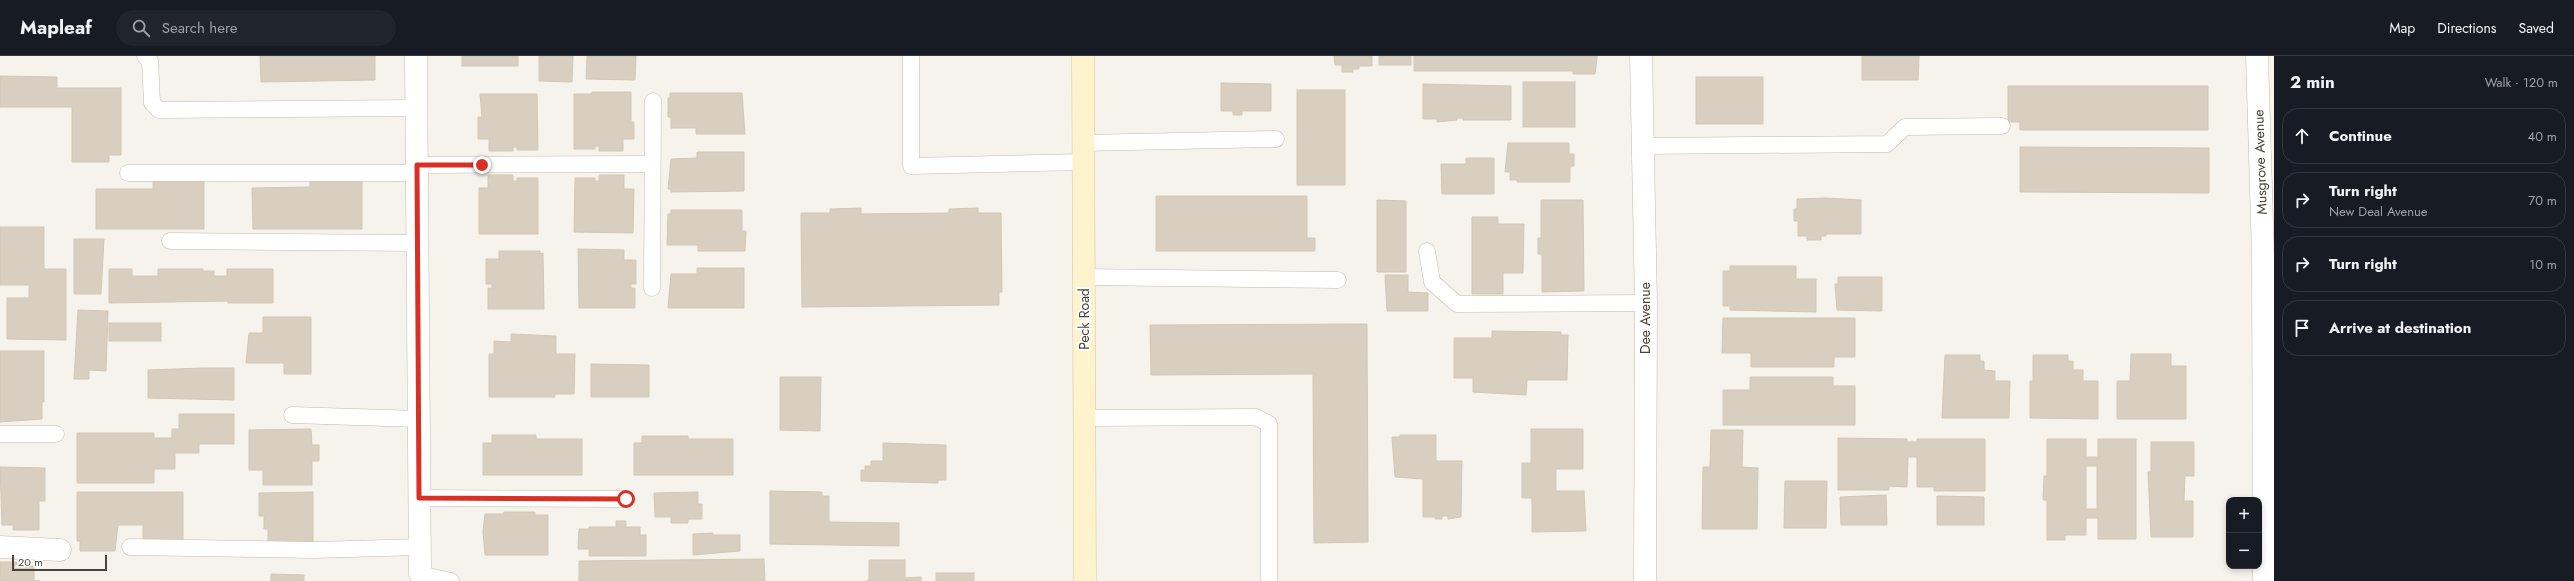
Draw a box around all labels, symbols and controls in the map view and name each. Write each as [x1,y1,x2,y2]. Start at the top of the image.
search box [116,10,396,46]
text: Mapleaf [20,14,92,41]
icon: search [130,17,152,39]
text: Search here [162,17,238,39]
text: Map [2389,18,2415,38]
text: Directions [2437,18,2497,38]
text: Saved [2519,18,2554,38]
text: 2 min [2290,70,2335,94]
text: Walk · 120 m [2485,73,2558,92]
street label: Musgrove Avenue [2248,109,2272,215]
icon: ahead [2291,125,2313,147]
text: Continue [2329,125,2392,147]
text: 40 m [2528,127,2557,146]
route end [473,156,491,174]
text: Turn right [2329,180,2397,202]
icon: right [2291,189,2313,211]
text: 70 m [2528,191,2557,210]
text: New Deal Avenue [2329,202,2428,221]
icon: right [2291,253,2313,275]
text: Turn right [2329,253,2397,275]
text: 10 m [2529,255,2557,274]
street label: Dee Avenue [1635,282,1655,354]
street label: Peck Road [1074,288,1094,350]
icon: arrive [2291,317,2313,339]
text: Arrive at destination [2329,317,2471,339]
route start [617,490,635,508]
map controls [2226,497,2262,569]
button: + [2226,497,2262,533]
button: − [2226,533,2262,569]
scale bar [12,553,107,572]
text: 20 m [18,554,43,570]

